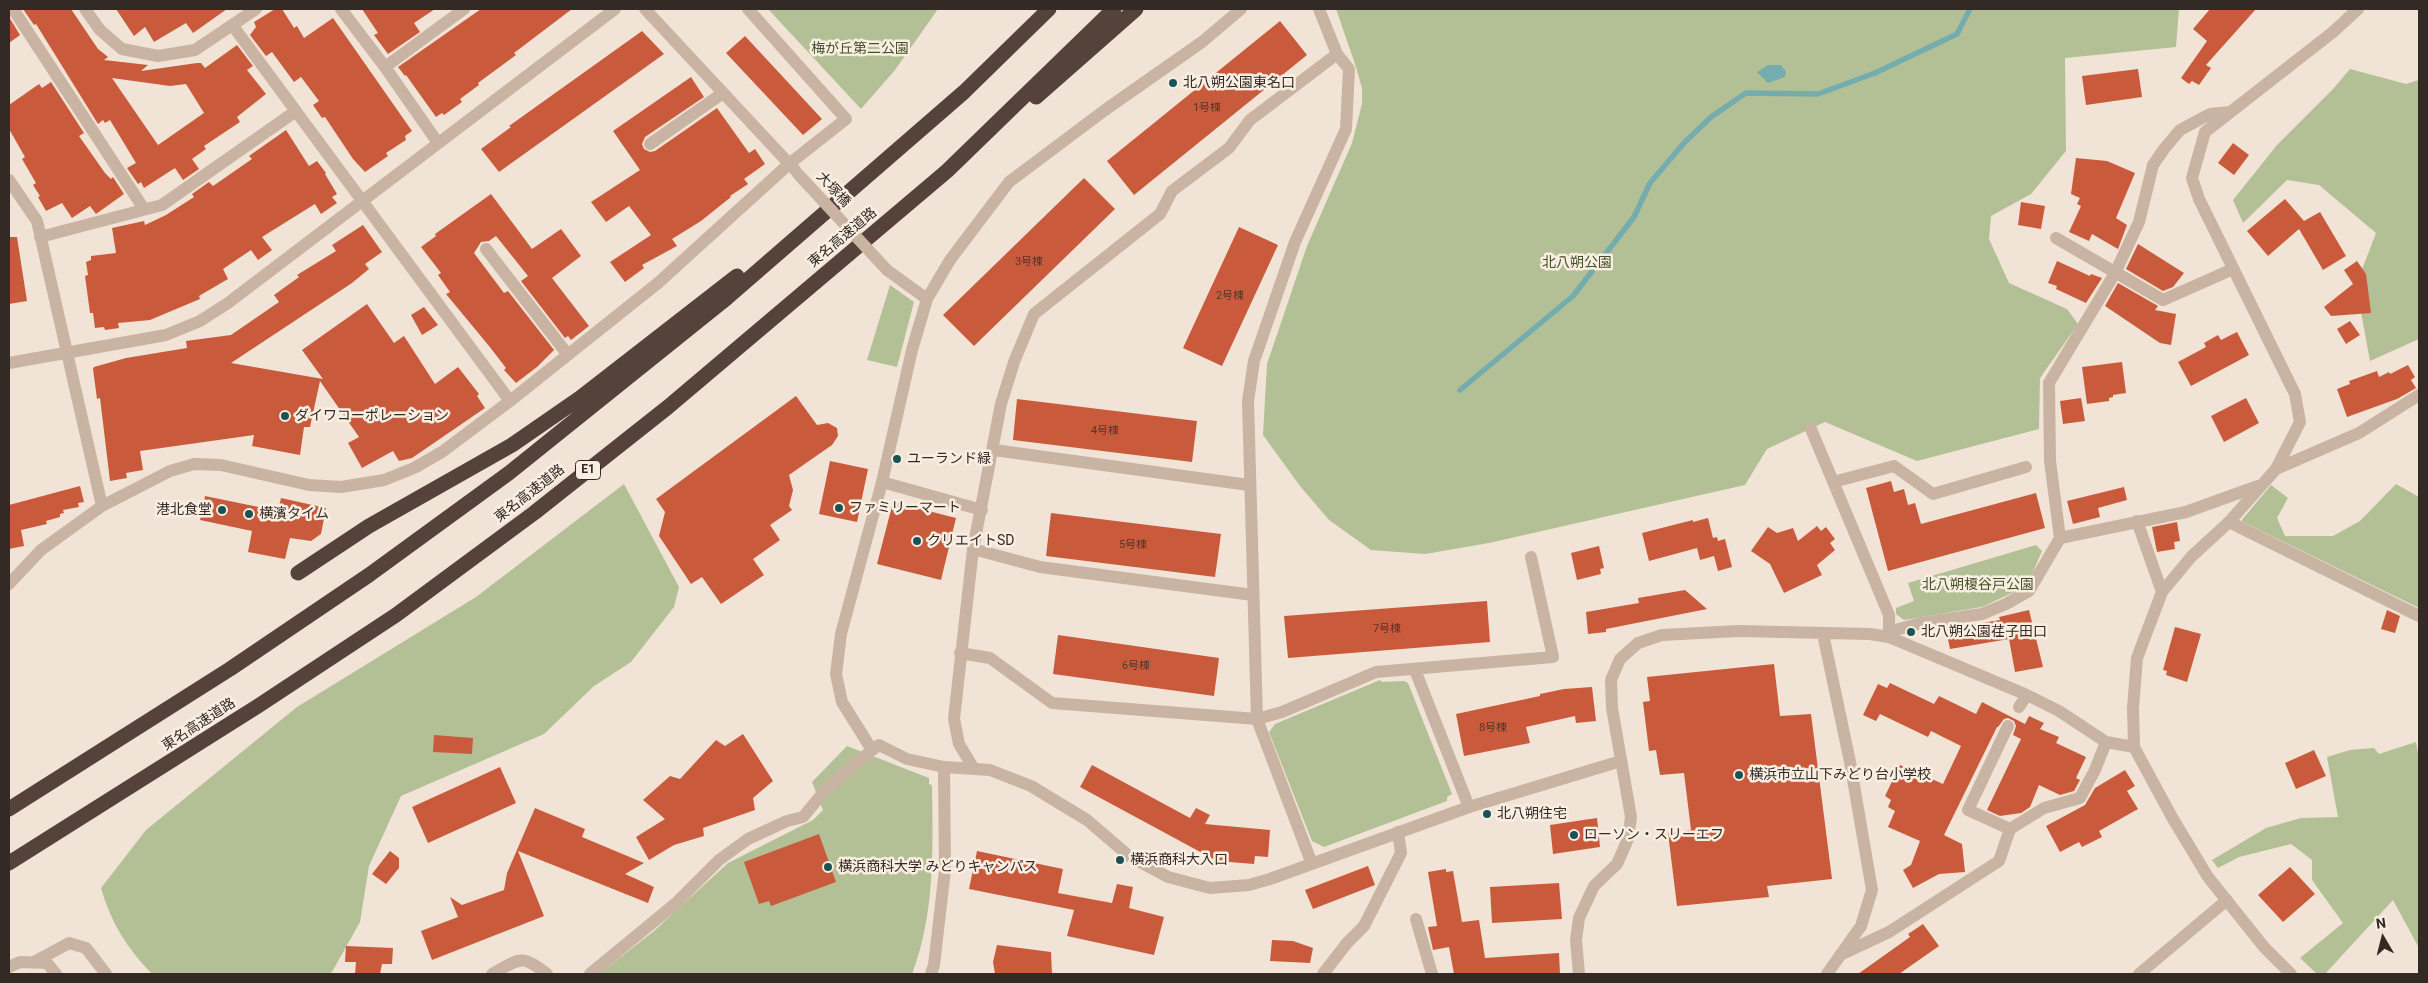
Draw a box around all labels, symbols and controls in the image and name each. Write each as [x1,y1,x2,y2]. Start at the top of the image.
park label: 梅が丘第二公園 [811,41,909,57]
place label: 北八朔公園東名口 [1183,75,1295,91]
marker: 北八朔公園東名口 [1167,77,1179,89]
house number: 1号棟 [1193,101,1221,115]
street label: 大塚橋 [813,169,853,211]
street label: 東名高速道路 [805,205,881,271]
house number: 3号棟 [1015,255,1043,269]
park label: 北八朔公園 [1542,255,1612,271]
house number: 2号棟 [1216,289,1244,303]
place label: ダイワコーポレーション [295,408,449,424]
marker: ダイワコーポレーション [279,410,291,422]
house number: 4号棟 [1091,424,1119,438]
place label: ユーランド緑 [907,451,991,467]
marker: ユーランド緑 [891,453,903,465]
road number: E1 [576,460,600,480]
street label: 東名高速道路 [492,462,568,526]
place label: ファミリーマート [849,500,961,516]
place label: 港北食堂 [156,502,212,518]
marker: ファミリーマート [833,502,845,514]
marker: 港北食堂 [216,504,228,516]
place label: 横濱タイム [259,506,329,522]
marker: 横濱タイム [243,508,255,520]
place label: クリエイトSD [927,533,1014,549]
marker: クリエイトSD [911,535,923,547]
house number: 5号棟 [1119,538,1147,552]
park label: 北八朔榎谷戸公園 [1922,577,2034,593]
house number: 7号棟 [1373,622,1401,636]
place label: 北八朔公園荏子田口 [1921,624,2047,640]
marker: 北八朔公園荏子田口 [1905,626,1917,638]
house number: 6号棟 [1122,659,1150,673]
street label: 東名高速道路 [159,695,239,755]
house number: 8号棟 [1479,721,1507,735]
place label: 横浜市立山下みどり台小学校 [1749,767,1931,783]
marker: 横浜市立山下みどり台小学校 [1733,769,1745,781]
place label: 北八朔住宅 [1497,806,1567,822]
marker: 北八朔住宅 [1481,808,1493,820]
place label: ローソン・スリーエフ [1584,827,1724,843]
marker: ローソン・スリーエフ [1568,829,1580,841]
place label: 横浜商科大入口 [1130,852,1228,868]
marker: 横浜商科大入口 [1114,854,1126,866]
place label: 横浜商科大学 みどりキャンパス [838,859,1037,875]
marker: 横浜商科大学 みどりキャンパス [822,861,834,873]
north arrow [2358,913,2408,963]
text: N [2375,915,2387,932]

